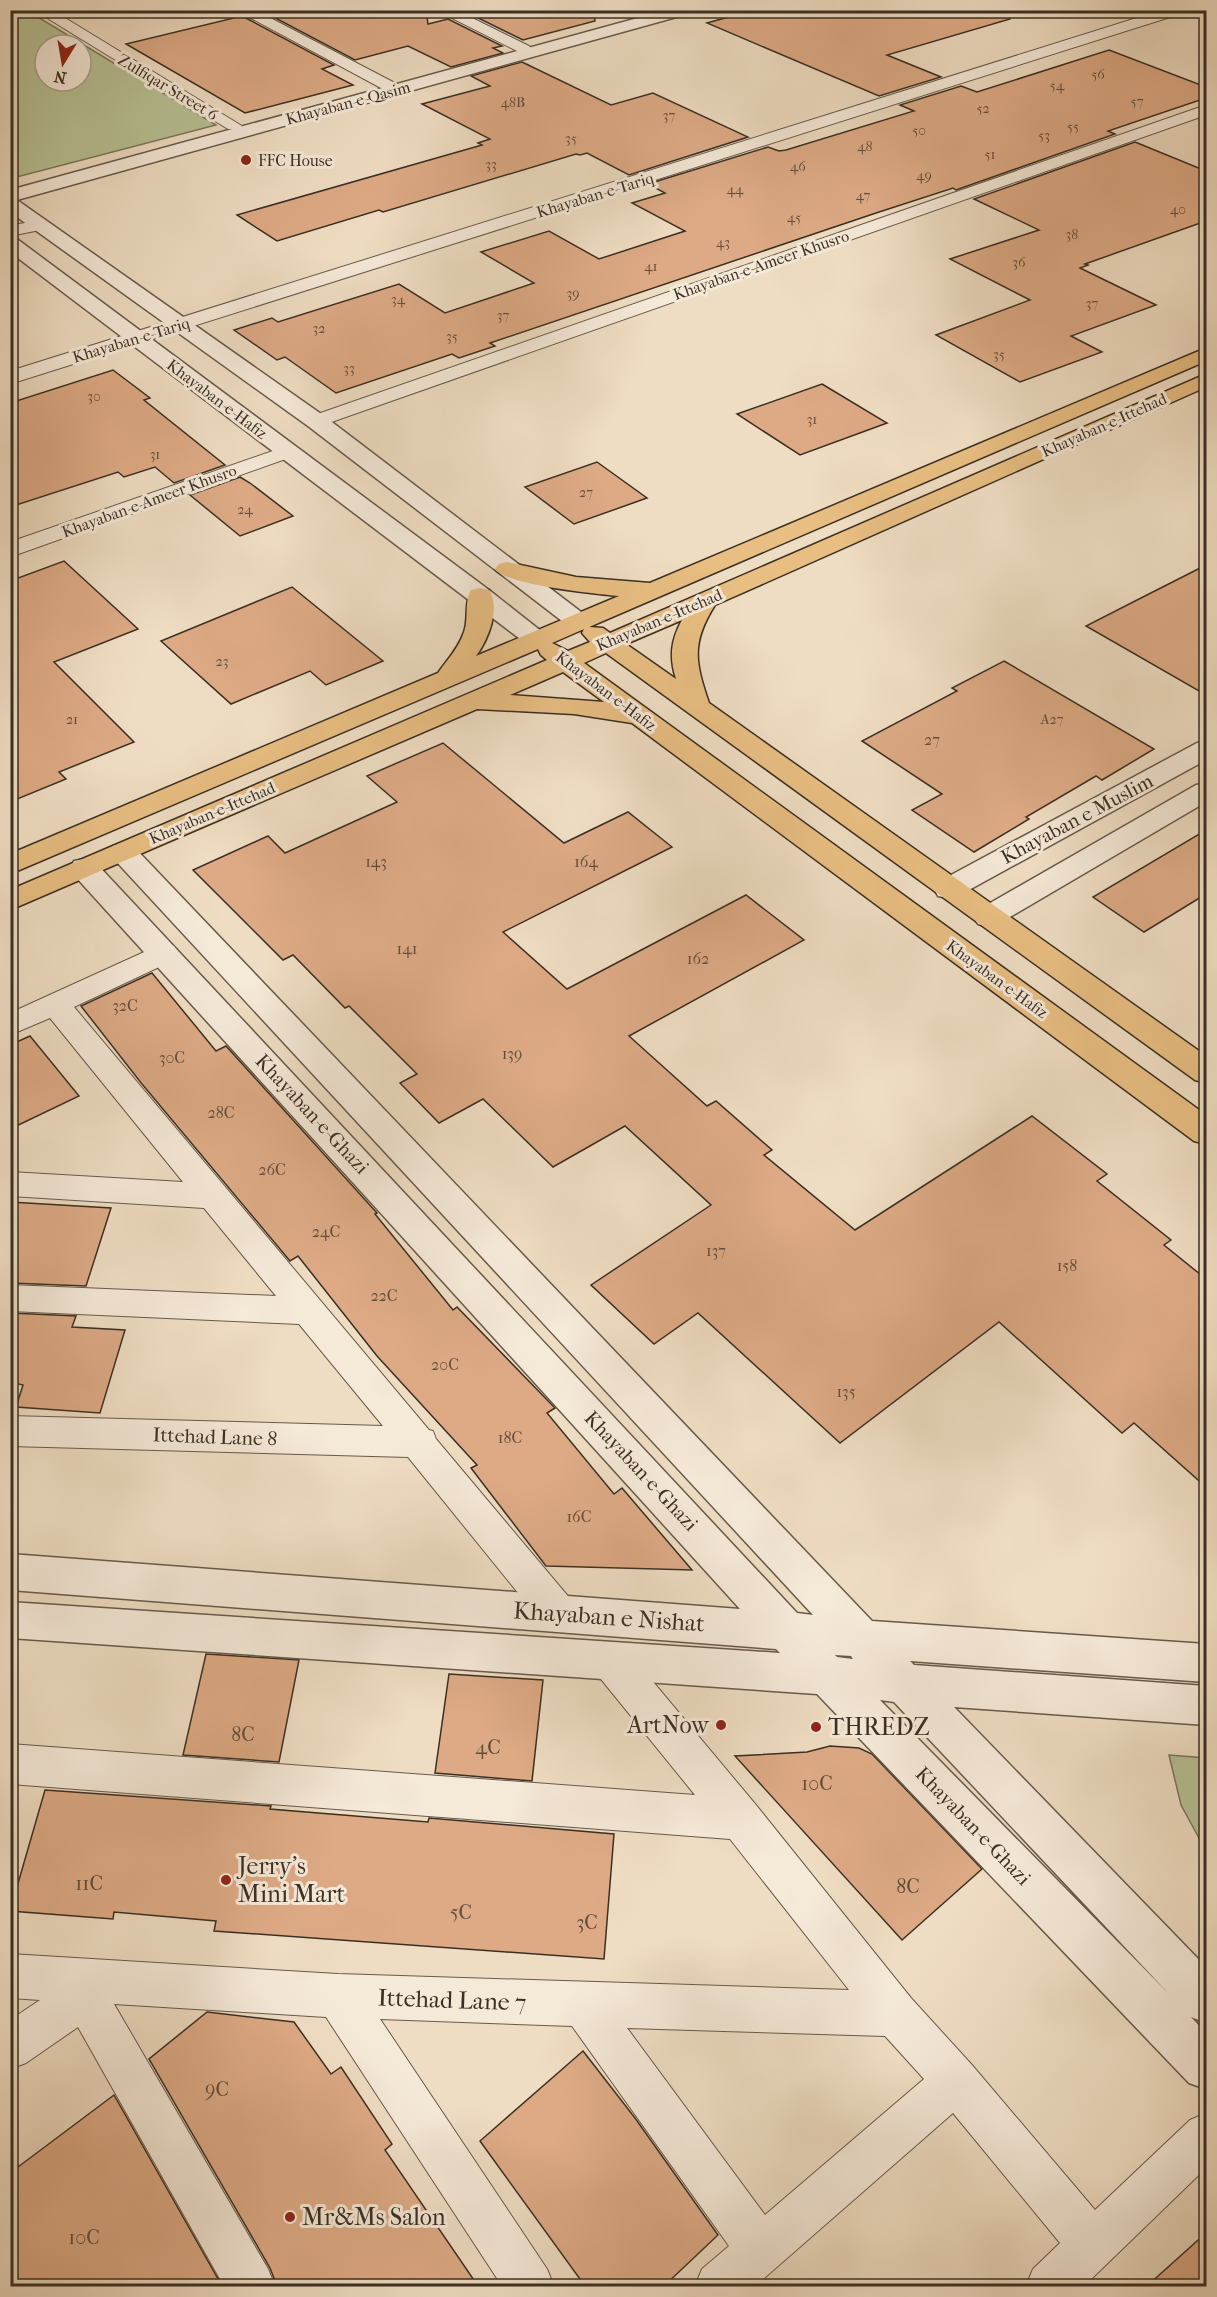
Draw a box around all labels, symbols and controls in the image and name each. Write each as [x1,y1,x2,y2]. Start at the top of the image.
north arrow [33,33,93,93]
street label: Zulfiqar Street 6 [114,50,222,125]
house number: 56 [1091,66,1105,83]
text: N [52,67,68,88]
street label: Khayaban-e-Qasim [284,77,413,129]
house number: 54 [1050,77,1065,94]
house number: 57 [1131,93,1144,110]
house number: 48B [501,94,525,111]
house number: 52 [976,100,990,117]
house number: 37 [663,107,675,124]
house number: 55 [1067,118,1079,135]
house number: 50 [912,122,926,139]
house number: 53 [1038,127,1050,144]
house number: 35 [565,130,577,147]
house number: 48 [857,138,873,155]
house number: 51 [984,146,996,163]
place label: FFC House [258,151,333,170]
marker: FFC House [239,153,253,167]
house number: 33 [485,156,497,173]
house number: 46 [790,158,806,175]
house number: 49 [916,167,932,184]
street label: Khayaban-e-Tariq [534,168,656,222]
house number: 44 [727,181,744,198]
house number: 47 [856,187,871,204]
house number: 40 [1170,201,1186,218]
house number: 45 [787,209,801,226]
street label: Khayaban-e-Ameer Khusro [671,226,851,304]
house number: 38 [1066,226,1078,243]
house number: 43 [716,234,730,251]
house number: 36 [1012,254,1026,271]
house number: 41 [644,258,658,275]
house number: 39 [566,285,580,302]
house number: 34 [391,291,406,308]
house number: 37 [1086,295,1098,312]
house number: 37 [497,307,509,324]
street label: Khayaban-e-Tariq [70,313,192,367]
house number: 32 [313,320,325,337]
house number: 35 [446,328,458,345]
house number: 35 [993,346,1005,363]
street label: Khayaban-e-Hafiz [163,355,271,443]
house number: 33 [343,360,355,377]
house number: 30 [87,388,101,405]
street label: Khayaban-e-Ittehad [1038,389,1170,461]
house number: 31 [807,411,817,428]
house number: 31 [150,446,160,463]
street label: Khayaban-e-Ameer Khusro [59,461,239,541]
house number: 27 [579,484,593,501]
house number: 24 [237,501,253,518]
street label: Khayaban-e-Ittehad [593,585,725,655]
street label: Khayaban-e-Hafiz [552,647,660,735]
house number: 23 [216,653,228,670]
house number: 21 [66,711,78,728]
house number: A27 [1039,711,1064,728]
house number: 27 [924,730,940,749]
street label: Khayaban e Muslim [997,769,1157,869]
street label: Khayaban-e-Ittehad [146,778,278,848]
house number: 143 [365,852,387,871]
house number: 164 [574,852,598,871]
street label: Khayaban-e-Hafiz [943,936,1051,1022]
house number: 141 [397,939,417,958]
house number: 162 [687,949,709,968]
house number: 32C [112,996,138,1015]
house number: 139 [502,1044,522,1063]
house number: 30C [159,1048,185,1067]
street label: Khayaban-e-Ghazi [251,1049,373,1179]
house number: 28C [207,1103,235,1122]
house number: 26C [258,1160,286,1179]
house number: 24C [312,1222,340,1241]
house number: 137 [706,1241,726,1260]
house number: 158 [1057,1256,1077,1275]
house number: 22C [370,1286,398,1305]
house number: 20C [431,1355,459,1374]
house number: 135 [836,1382,856,1401]
street label: Khayaban-e-Ghazi [580,1406,702,1536]
street label: Ittehad Lane 8 [152,1423,278,1451]
house number: 18C [498,1428,522,1447]
house number: 16C [566,1507,592,1526]
street label: Khayaban e Nishat [512,1596,706,1638]
place label: ArtNow [626,1711,710,1739]
place label: THREDZ [828,1713,930,1741]
marker: ArtNow [714,1718,728,1732]
marker: THREDZ [809,1720,823,1734]
house number: 8C [231,1723,255,1746]
house number: 4C [475,1736,501,1759]
street label: Khayaban-e-Ghazi [911,1762,1035,1890]
house number: 10C [801,1772,833,1795]
place label: Jerry's Mini Mart [236,1852,346,1908]
house number: 11C [75,1872,103,1895]
marker: Jerry's Mini Mart [219,1873,233,1887]
house number: 8C [896,1875,920,1898]
house number: 5C [450,1901,472,1924]
house number: 3C [576,1911,598,1934]
street label: Ittehad Lane 7 [377,1983,527,2017]
house number: 9C [205,2078,229,2101]
place label: Mr&Ms Salon [302,2203,446,2231]
marker: Mr&Ms Salon [283,2210,297,2224]
house number: 10C [68,2226,100,2249]

